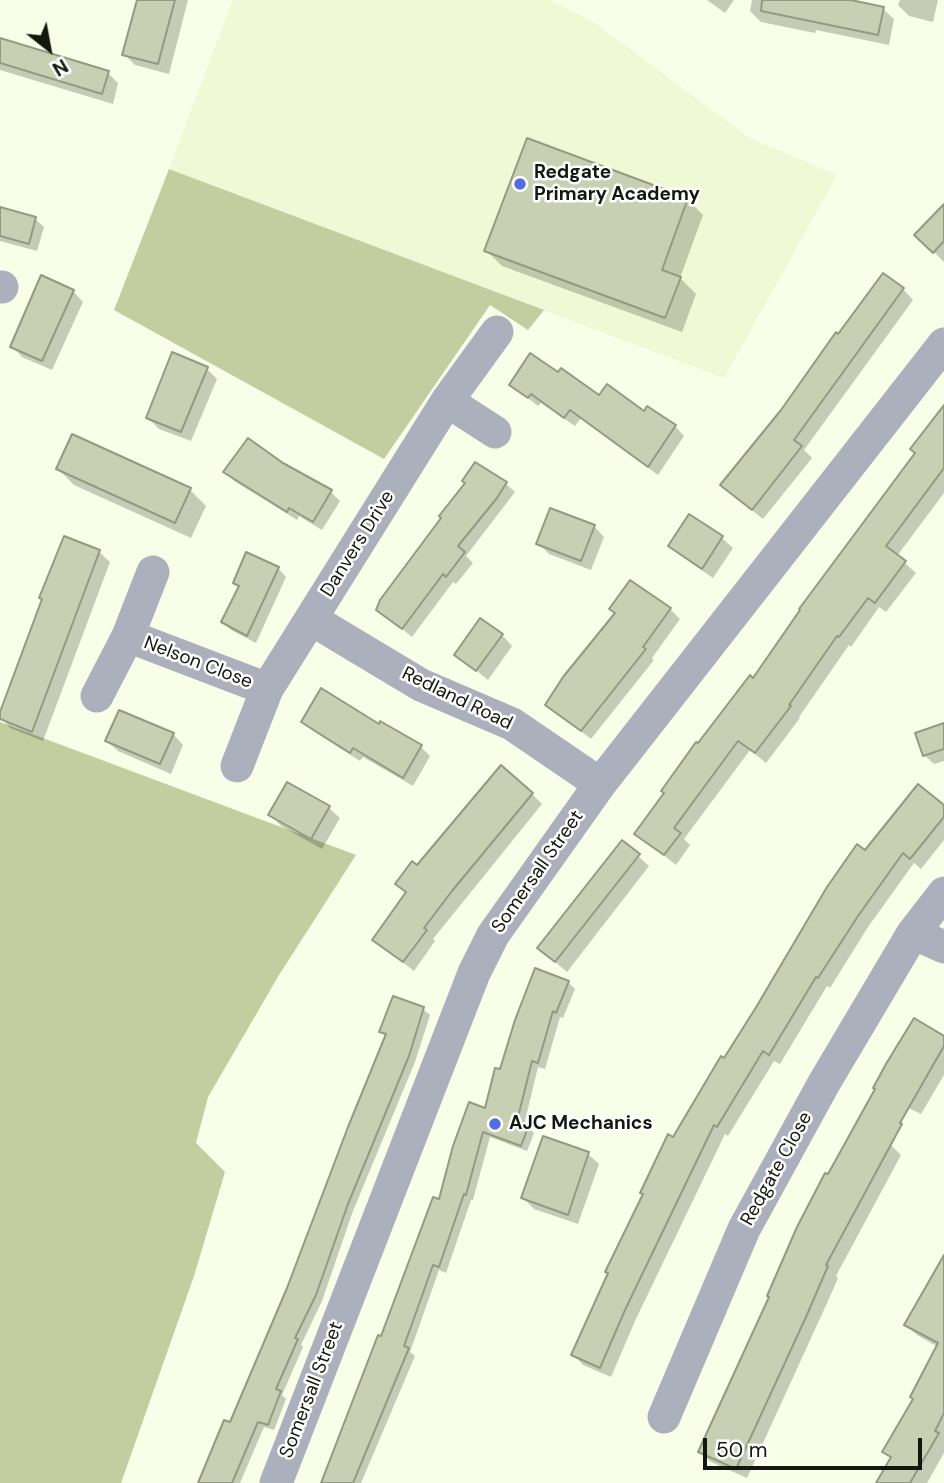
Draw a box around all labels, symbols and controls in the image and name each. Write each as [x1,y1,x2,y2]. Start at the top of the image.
north arrow [14,14,84,84]
text: N [48,53,72,82]
place label: Redgate Primary Academy [534,162,700,206]
marker: Redgate Primary Academy [512,176,528,192]
street label: Danvers Drive [316,487,400,601]
street label: Nelson Close [141,632,255,694]
street label: Redland Road [398,662,516,736]
street label: Somersall Street [487,806,589,938]
street label: Redgate Close [736,1108,818,1230]
place label: AJC Mechanics [509,1113,652,1135]
marker: AJC Mechanics [487,1116,503,1132]
street label: Somersall Street [276,1319,348,1461]
scale bar [706,1424,925,1468]
text: 50 m [716,1436,767,1464]

